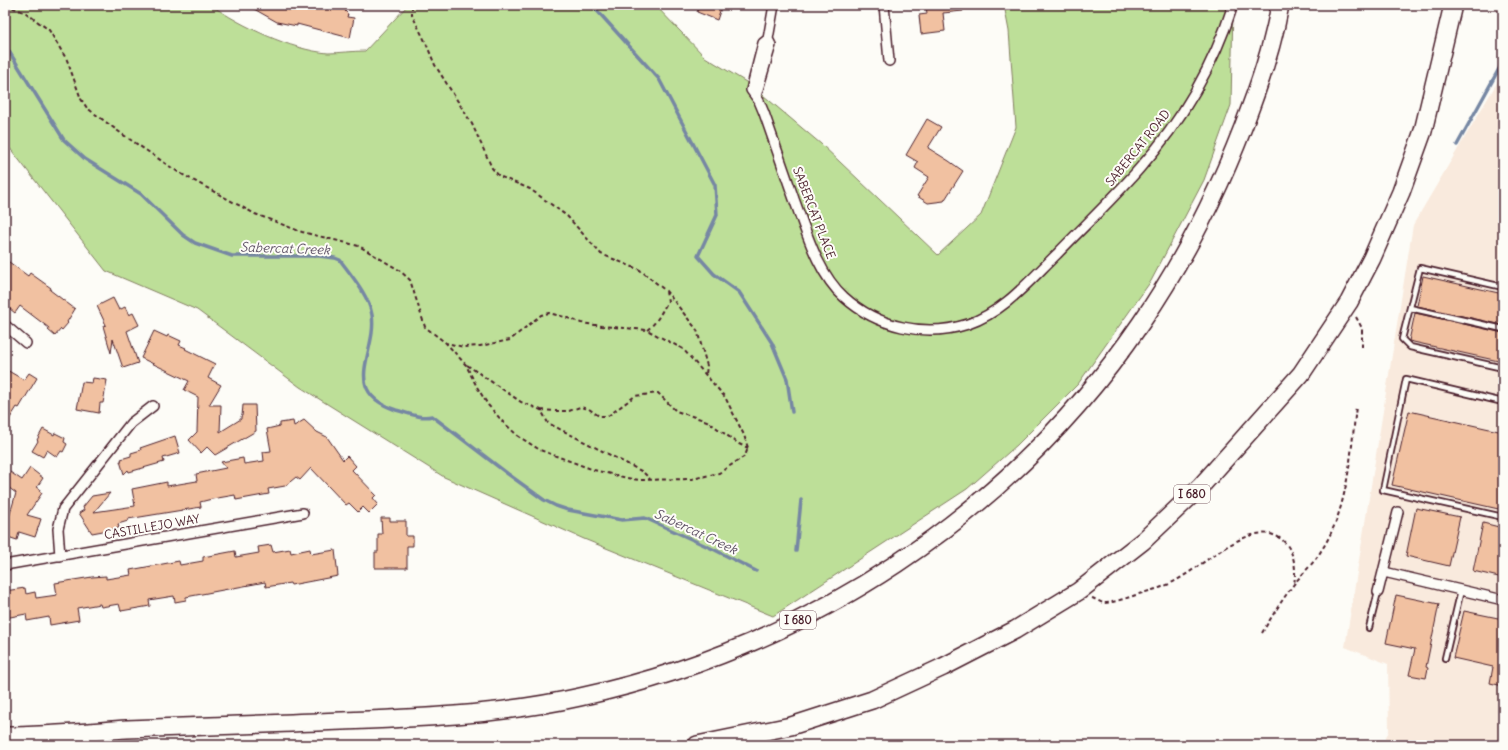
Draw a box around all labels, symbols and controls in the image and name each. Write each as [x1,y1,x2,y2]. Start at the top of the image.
street label: SABERCAT ROAD [1102,106,1173,189]
street label: SABERCAT PLACE [790,165,839,261]
water label: Sabercat Creek [240,238,331,259]
road number: I 680 [1174,485,1210,503]
water label: Sabercat Creek [652,505,741,559]
street label: CASTILLEJO WAY [103,511,201,542]
road number: I 680 [780,611,816,629]

